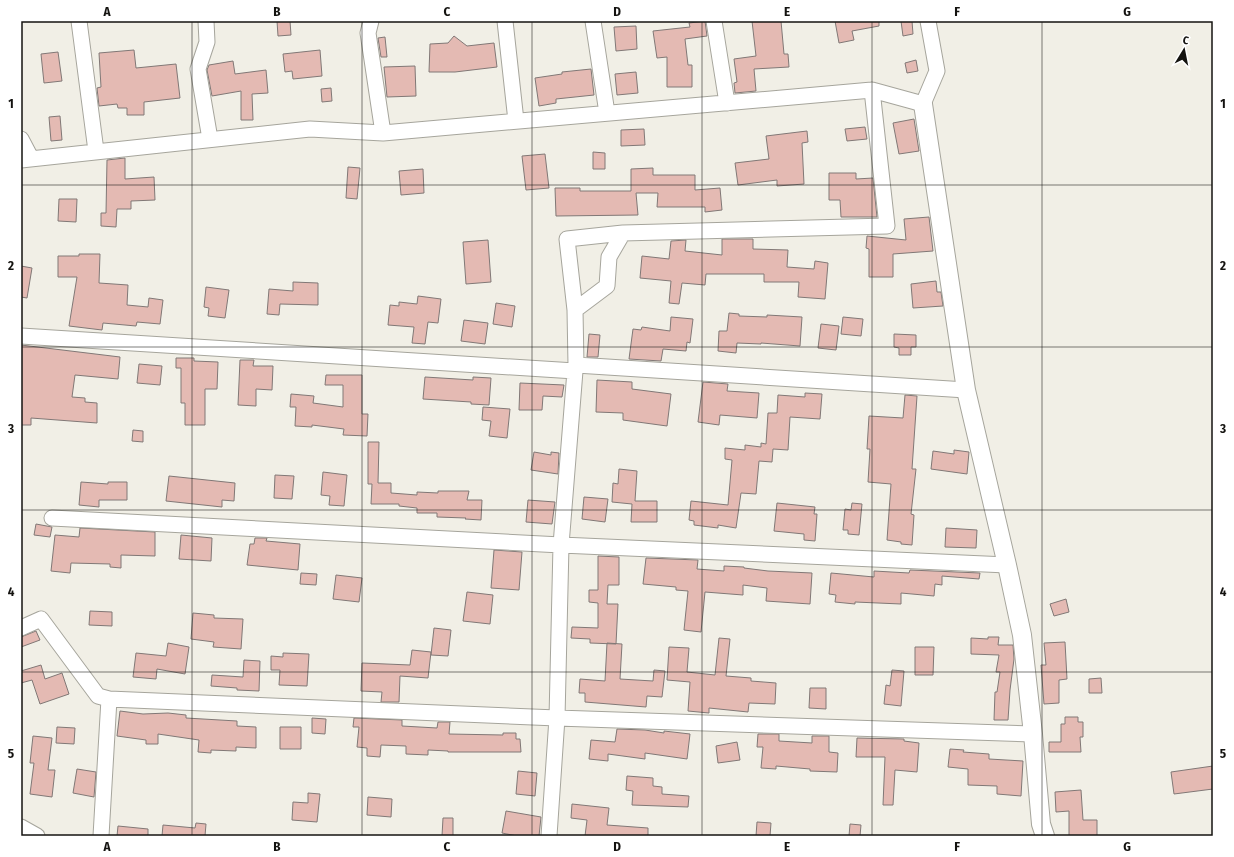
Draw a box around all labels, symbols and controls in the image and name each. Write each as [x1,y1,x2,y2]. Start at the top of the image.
text: A [102,4,111,19]
text: B [273,4,281,19]
text: C [444,4,451,19]
text: D [613,4,621,19]
text: E [784,4,790,19]
text: F [954,4,960,19]
text: G [1123,4,1131,19]
north arrow [1164,30,1204,70]
text: С [1182,34,1190,48]
text: 1 [8,96,14,111]
text: 1 [1220,96,1226,111]
text: 2 [7,258,14,273]
text: 2 [1219,258,1226,273]
text: 3 [7,421,14,436]
text: 3 [1219,421,1226,436]
text: 4 [8,584,15,599]
text: 4 [1220,584,1227,599]
text: 5 [8,746,14,761]
text: 5 [1220,746,1226,761]
text: A [102,839,111,854]
text: B [273,839,281,854]
text: C [444,839,451,854]
text: D [613,839,621,854]
text: E [784,839,790,854]
text: F [954,839,960,854]
text: G [1123,839,1131,854]

